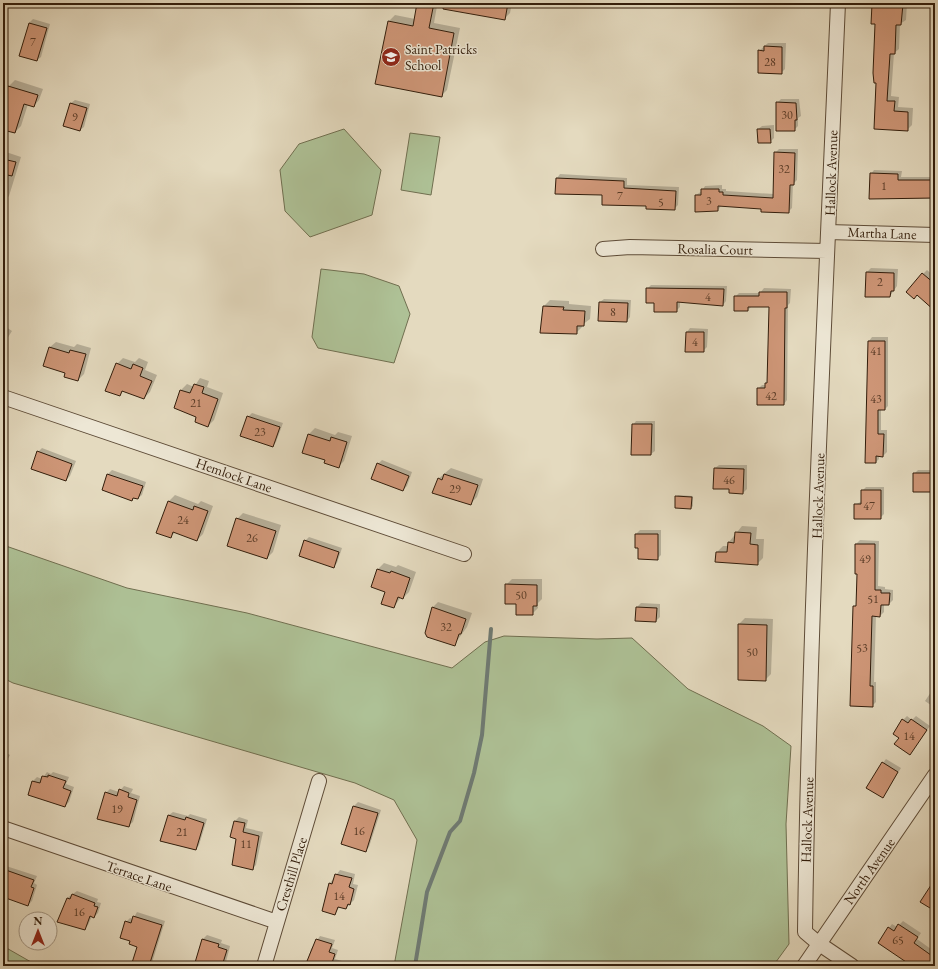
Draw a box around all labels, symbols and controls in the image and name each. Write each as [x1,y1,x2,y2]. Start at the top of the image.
house number: 7 [30,34,36,50]
place label: Saint Patricks School [405,40,477,74]
school or university icon: Saint Patricks School [380,46,402,68]
house number: 28 [764,54,776,70]
house number: 30 [781,107,793,123]
house number: 9 [72,109,78,125]
street label: Hallock Avenue [821,129,842,216]
house number: 32 [778,161,790,177]
house number: 1 [881,178,887,194]
house number: 7 [617,188,623,204]
house number: 3 [706,193,712,209]
house number: 5 [658,194,664,210]
street label: Martha Lane [847,223,917,243]
street label: Rosalia Court [677,239,754,259]
house number: 2 [877,274,883,290]
house number: 4 [705,289,711,305]
house number: 8 [610,304,616,320]
house number: 4 [692,334,698,350]
house number: 41 [870,343,882,359]
house number: 42 [765,388,777,404]
house number: 43 [870,391,882,407]
house number: 21 [190,395,202,411]
house number: 23 [254,424,266,440]
street label: Hallock Avenue [808,452,829,539]
street label: Hemlock Lane [193,454,275,497]
house number: 46 [723,472,735,488]
house number: 29 [449,481,461,497]
house number: 47 [863,498,875,514]
house number: 24 [177,512,189,528]
house number: 26 [246,530,258,546]
house number: 49 [859,551,871,567]
house number: 50 [515,587,527,603]
house number: 51 [867,591,879,607]
house number: 32 [440,619,452,635]
house number: 53 [856,640,868,656]
house number: 50 [746,644,758,660]
house number: 14 [903,728,915,744]
street label: Hallock Avenue [797,776,818,863]
house number: 19 [111,801,123,817]
house number: 16 [353,823,365,839]
house number: 21 [176,824,188,840]
street label: Cresthill Place [271,834,311,913]
street label: North Avenue [839,834,899,908]
house number: 11 [240,836,252,852]
street label: Terrace Lane [104,856,175,896]
house number: 14 [333,888,345,904]
house number: 16 [73,904,85,920]
north arrow [18,911,58,951]
text: N [34,914,43,928]
house number: 65 [892,932,904,948]

